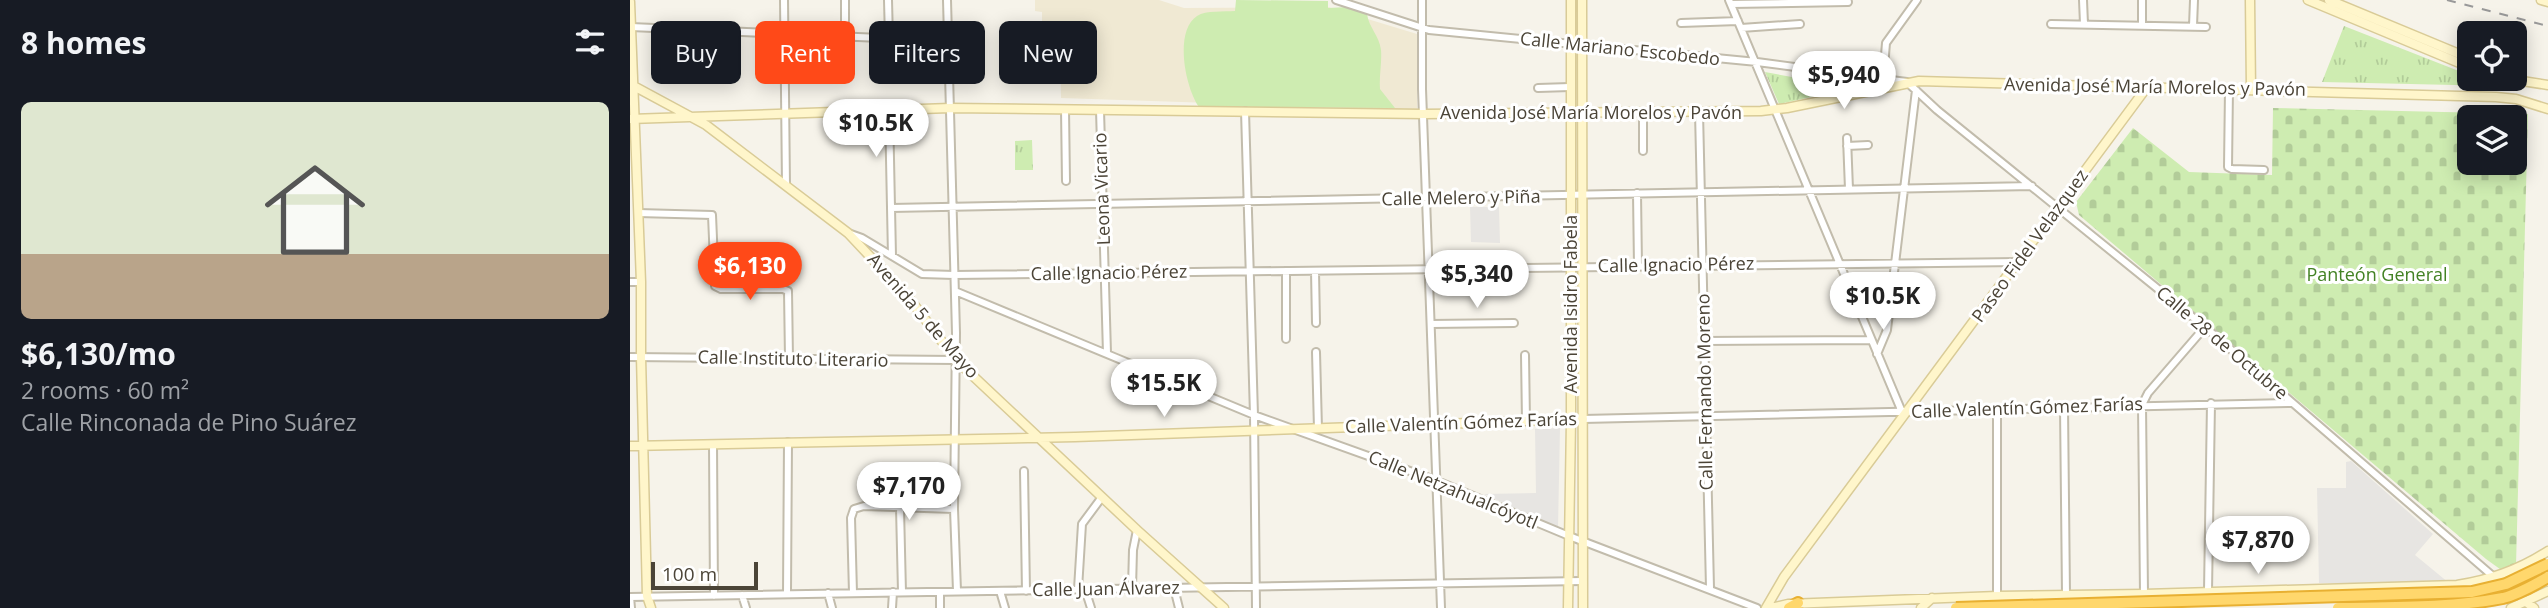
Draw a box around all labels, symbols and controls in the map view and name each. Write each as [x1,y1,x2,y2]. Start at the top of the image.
chip: Buy [651,21,741,84]
chip: Rent [755,21,855,84]
chip: Filters [869,21,985,84]
chip: New [999,21,1097,84]
map controls [2457,21,2527,175]
button: locate [2457,21,2527,91]
text: 8 homes [21,22,146,63]
icon: filters [571,23,609,61]
street label: Calle Mariano Escobedo [1519,26,1721,70]
pin: $5,940 [1787,52,1901,111]
text: $5,940 [1808,58,1880,90]
street label: Avenida José María Morelos y Pavón [2004,71,2306,101]
pin: $10.5K [819,100,933,159]
street label: Avenida José María Morelos y Pavón [1440,100,1742,124]
button: layers [2457,105,2527,175]
text: $10.5K [839,106,913,138]
street label: Leona Vicario [1087,132,1115,246]
icon: home [252,147,378,273]
street label: Paseo Fidel Velazquez [1966,164,2093,327]
street label: Calle Melero y Piña [1381,184,1541,210]
street label: Avenida Isidro Fabela [1558,215,1582,393]
pin: $6,130 [693,243,807,302]
street label: Avenida 5 de Mayo [863,248,985,383]
text: $6,130 [714,249,786,281]
pin: $5,340 [1420,250,1534,310]
street label: Calle Ignacio Pérez [1598,251,1754,277]
text: $5,340 [1441,257,1513,289]
street label: Calle Ignacio Pérez [1031,259,1187,285]
park label: Panteón General [2306,262,2448,286]
pin: $10.5K [1826,272,1940,332]
text: $10.5K [1846,279,1920,311]
street label: Calle 28 de Octubre [2152,280,2293,404]
street label: Calle Fernando Moreno [1690,293,1718,491]
text: $6,130/mo [21,333,176,374]
street label: Calle Instituto Literario [697,344,889,372]
pin: $15.5K [1107,360,1221,419]
text: $15.5K [1127,366,1201,398]
text: 2 rooms · 60 m² [21,374,189,406]
street label: Calle Valentín Gómez Farías [1911,391,2143,423]
text: Calle Rinconada de Pino Suárez [21,406,357,438]
street label: Calle Valentín Gómez Farías [1345,406,1577,438]
street label: Calle Netzahualcóyotl [1365,444,1542,534]
pin: $7,170 [852,462,966,522]
text: $7,170 [873,469,945,501]
pin: $7,870 [2201,516,2315,576]
text: $7,870 [2222,523,2294,555]
scale bar [651,559,758,591]
text: 100 m [662,561,717,587]
street label: Calle Juan Álvarez [1032,575,1180,601]

